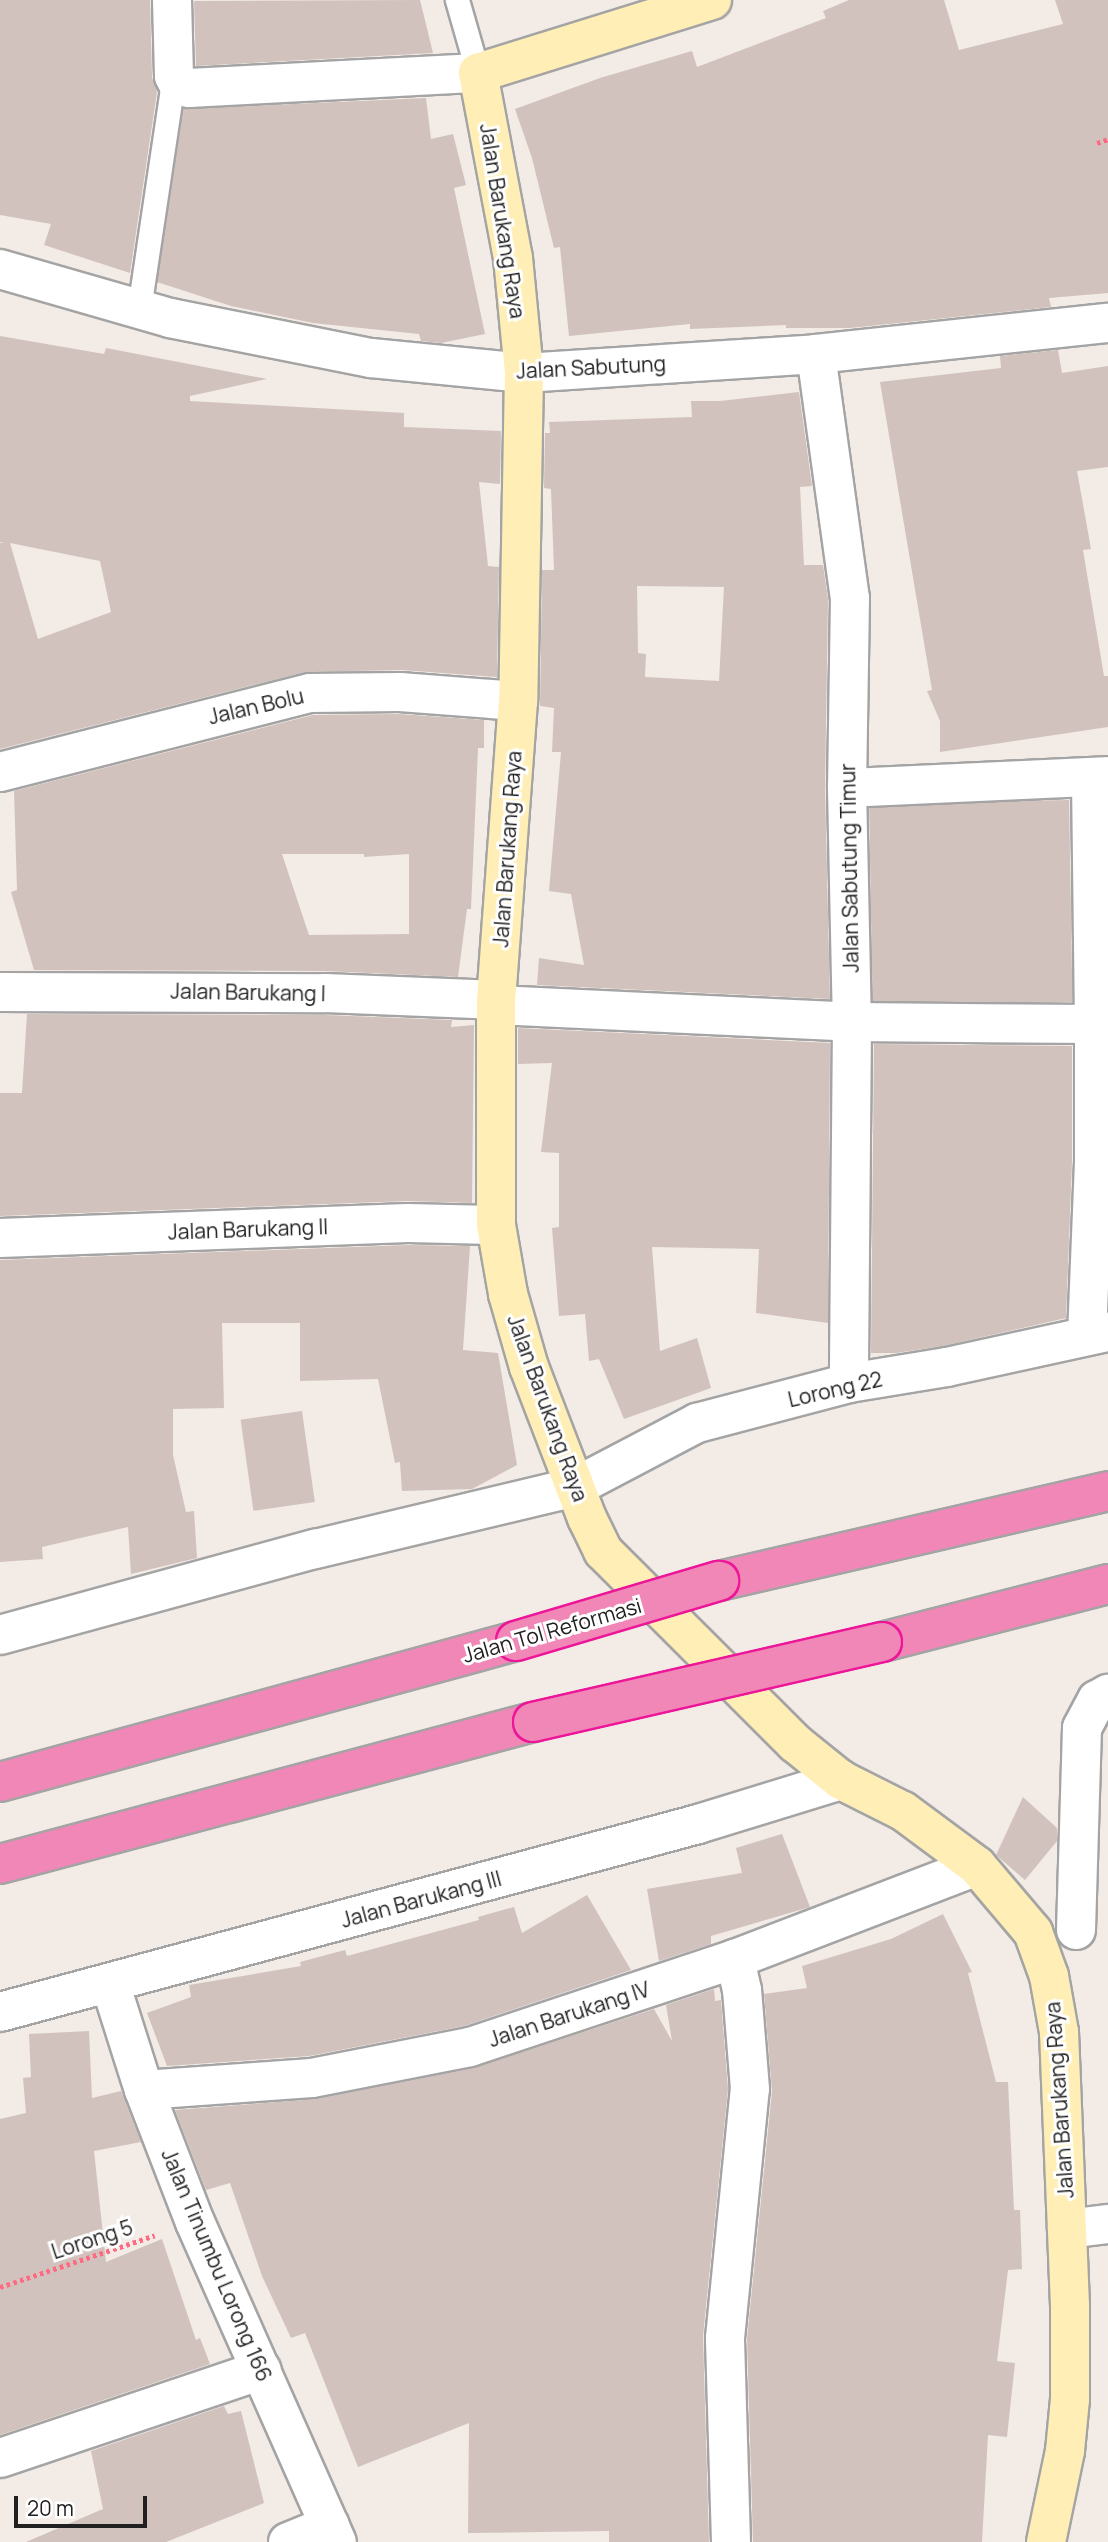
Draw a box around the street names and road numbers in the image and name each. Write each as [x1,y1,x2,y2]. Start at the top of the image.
street label: Jalan Barukang Raya [475,122,531,320]
street label: Jalan Sabutung [515,350,667,384]
street label: Jalan Bolu [206,683,306,729]
street label: Jalan Barukang Raya [488,750,526,948]
street label: Jalan Sabutung Timur [835,763,863,973]
street label: Jalan Barukang I [170,978,326,1006]
street label: Jalan Barukang II [167,1214,329,1244]
street label: Jalan Barukang Raya [502,1311,594,1505]
street label: Lorong 22 [785,1366,885,1412]
street label: Jalan Tol Reformasi [460,1592,644,1668]
street label: Jalan Barukang III [338,1865,504,1933]
street label: Jalan Barukang IV [485,1976,653,2052]
street label: Jalan Barukang Raya [1040,2001,1078,2199]
street label: Jalan Tinumbu Lorong 166 [157,2145,277,2385]
street label: Lorong 5 [48,2214,136,2264]

